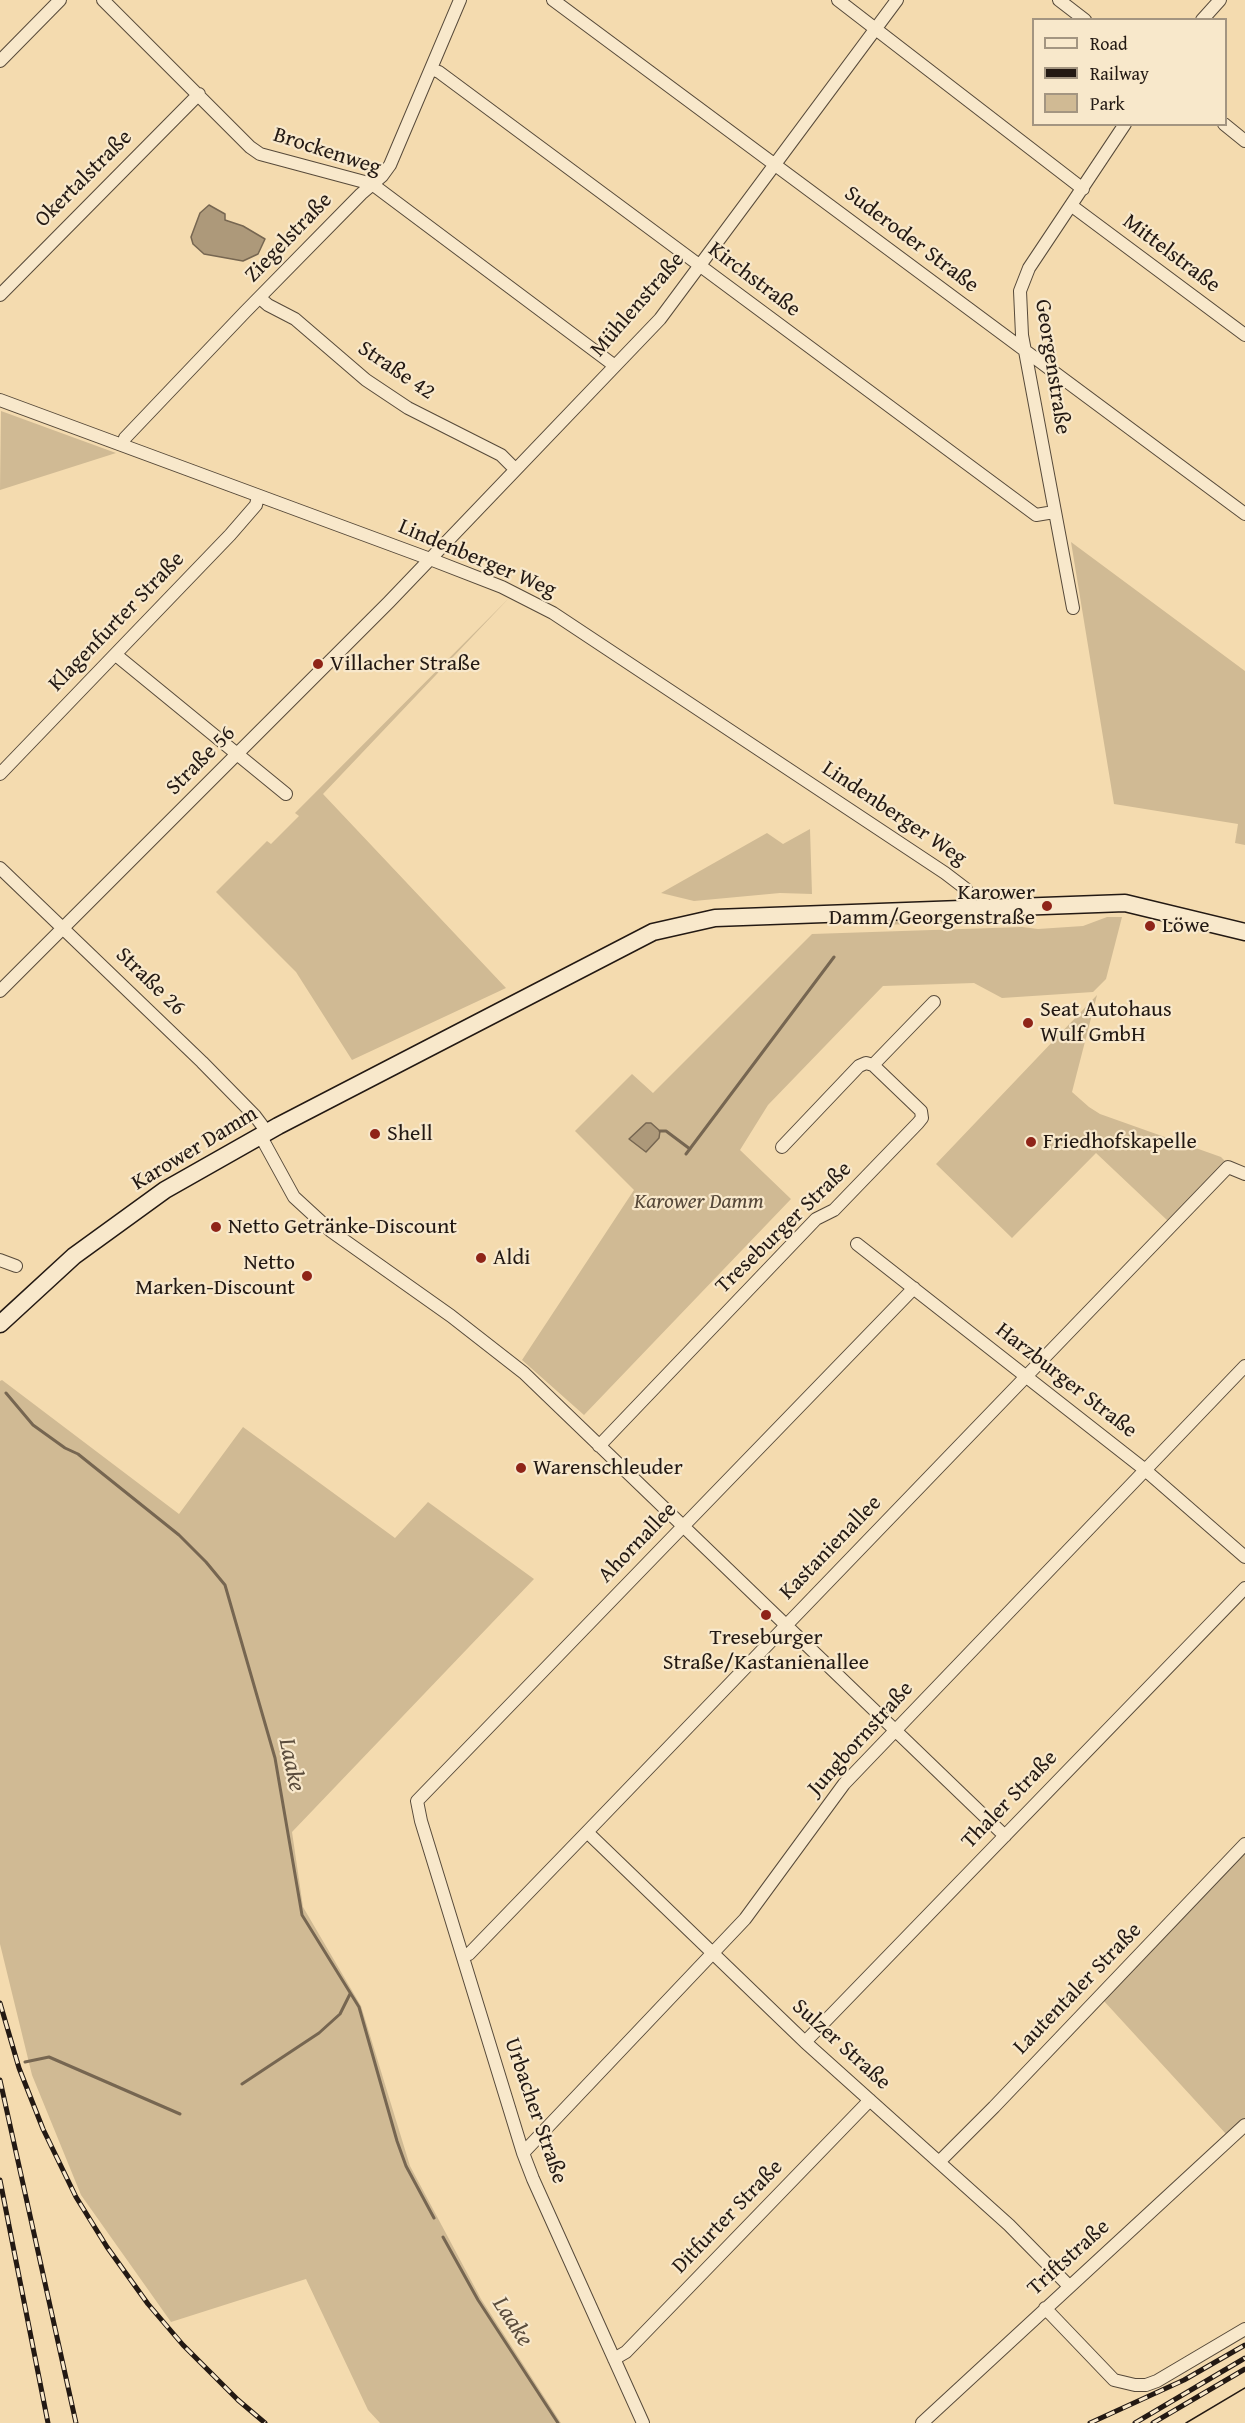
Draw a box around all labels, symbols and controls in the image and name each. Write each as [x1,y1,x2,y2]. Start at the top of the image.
legend [1032,18,1227,126]
text: Road [1090,30,1128,57]
text: Railway [1090,60,1149,87]
text: Park [1090,90,1125,117]
street label: Brockenweg [270,122,384,182]
street label: Okertalstraße [30,125,138,233]
street label: Suderoder Straße [839,181,983,299]
street label: Ziegelstraße [240,188,338,288]
street label: Mittelstraße [1117,209,1225,299]
street label: Kirchstraße [703,237,805,323]
street label: Mühlenstraße [585,247,691,363]
street label: Georgenstraße [1028,298,1076,436]
street label: Straße 42 [353,336,439,406]
street label: Lindenberger Weg [394,514,560,604]
street label: Klagenfurter Straße [44,547,190,697]
place label: Villacher Straße [330,651,480,677]
marker: Villacher Straße [311,657,325,671]
street label: Straße 56 [161,721,241,801]
street label: Lindenberger Weg [817,756,971,872]
place label: Karower Damm/Georgenstraße [829,880,1035,932]
marker: Karower Damm/Georgenstraße [1040,899,1054,913]
place label: Löwe [1162,913,1209,939]
marker: Löwe [1143,919,1157,933]
street label: Straße 26 [110,942,190,1022]
place label: Seat Autohaus Wulf GmbH [1040,997,1172,1048]
marker: Seat Autohaus Wulf GmbH [1021,1016,1035,1030]
street label: Karower Damm [127,1101,263,1197]
place label: Shell [387,1121,433,1147]
marker: Shell [368,1127,382,1141]
place label: Friedhofskapelle [1043,1129,1197,1155]
marker: Friedhofskapelle [1024,1135,1038,1149]
street label: Treseburger Straße [710,1156,858,1300]
park label: Karower Damm [634,1189,764,1215]
place label: Netto Getränke-Discount [228,1214,457,1240]
marker: Netto Getränke-Discount [209,1220,223,1234]
place label: Aldi [493,1245,530,1271]
place label: Netto Marken-Discount [135,1250,295,1302]
marker: Aldi [474,1251,488,1265]
marker: Netto Marken-Discount [300,1269,314,1283]
street label: Harzburger Straße [990,1318,1142,1444]
place label: Warenschleuder [533,1455,683,1481]
marker: Warenschleuder [514,1461,528,1475]
street label: Kastanienallee [775,1490,887,1606]
street label: Ahornallee [593,1497,683,1589]
marker: Treseburger Straße/Kastanienallee [759,1608,773,1622]
place label: Treseburger Straße/Kastanienallee [663,1625,869,1676]
street label: Jungbornstraße [803,1676,919,1802]
water label: Laake [271,1736,311,1794]
street label: Thaler Straße [957,1745,1063,1855]
street label: Lautentaler Straße [1008,1918,1148,2060]
street label: Sulzer Straße [786,1994,896,2096]
street label: Urbacher Straße [498,2035,572,2187]
street label: Ditfurter Straße [667,2154,789,2280]
street label: Triftstraße [1022,2214,1116,2302]
water label: Laake [485,2292,539,2352]

